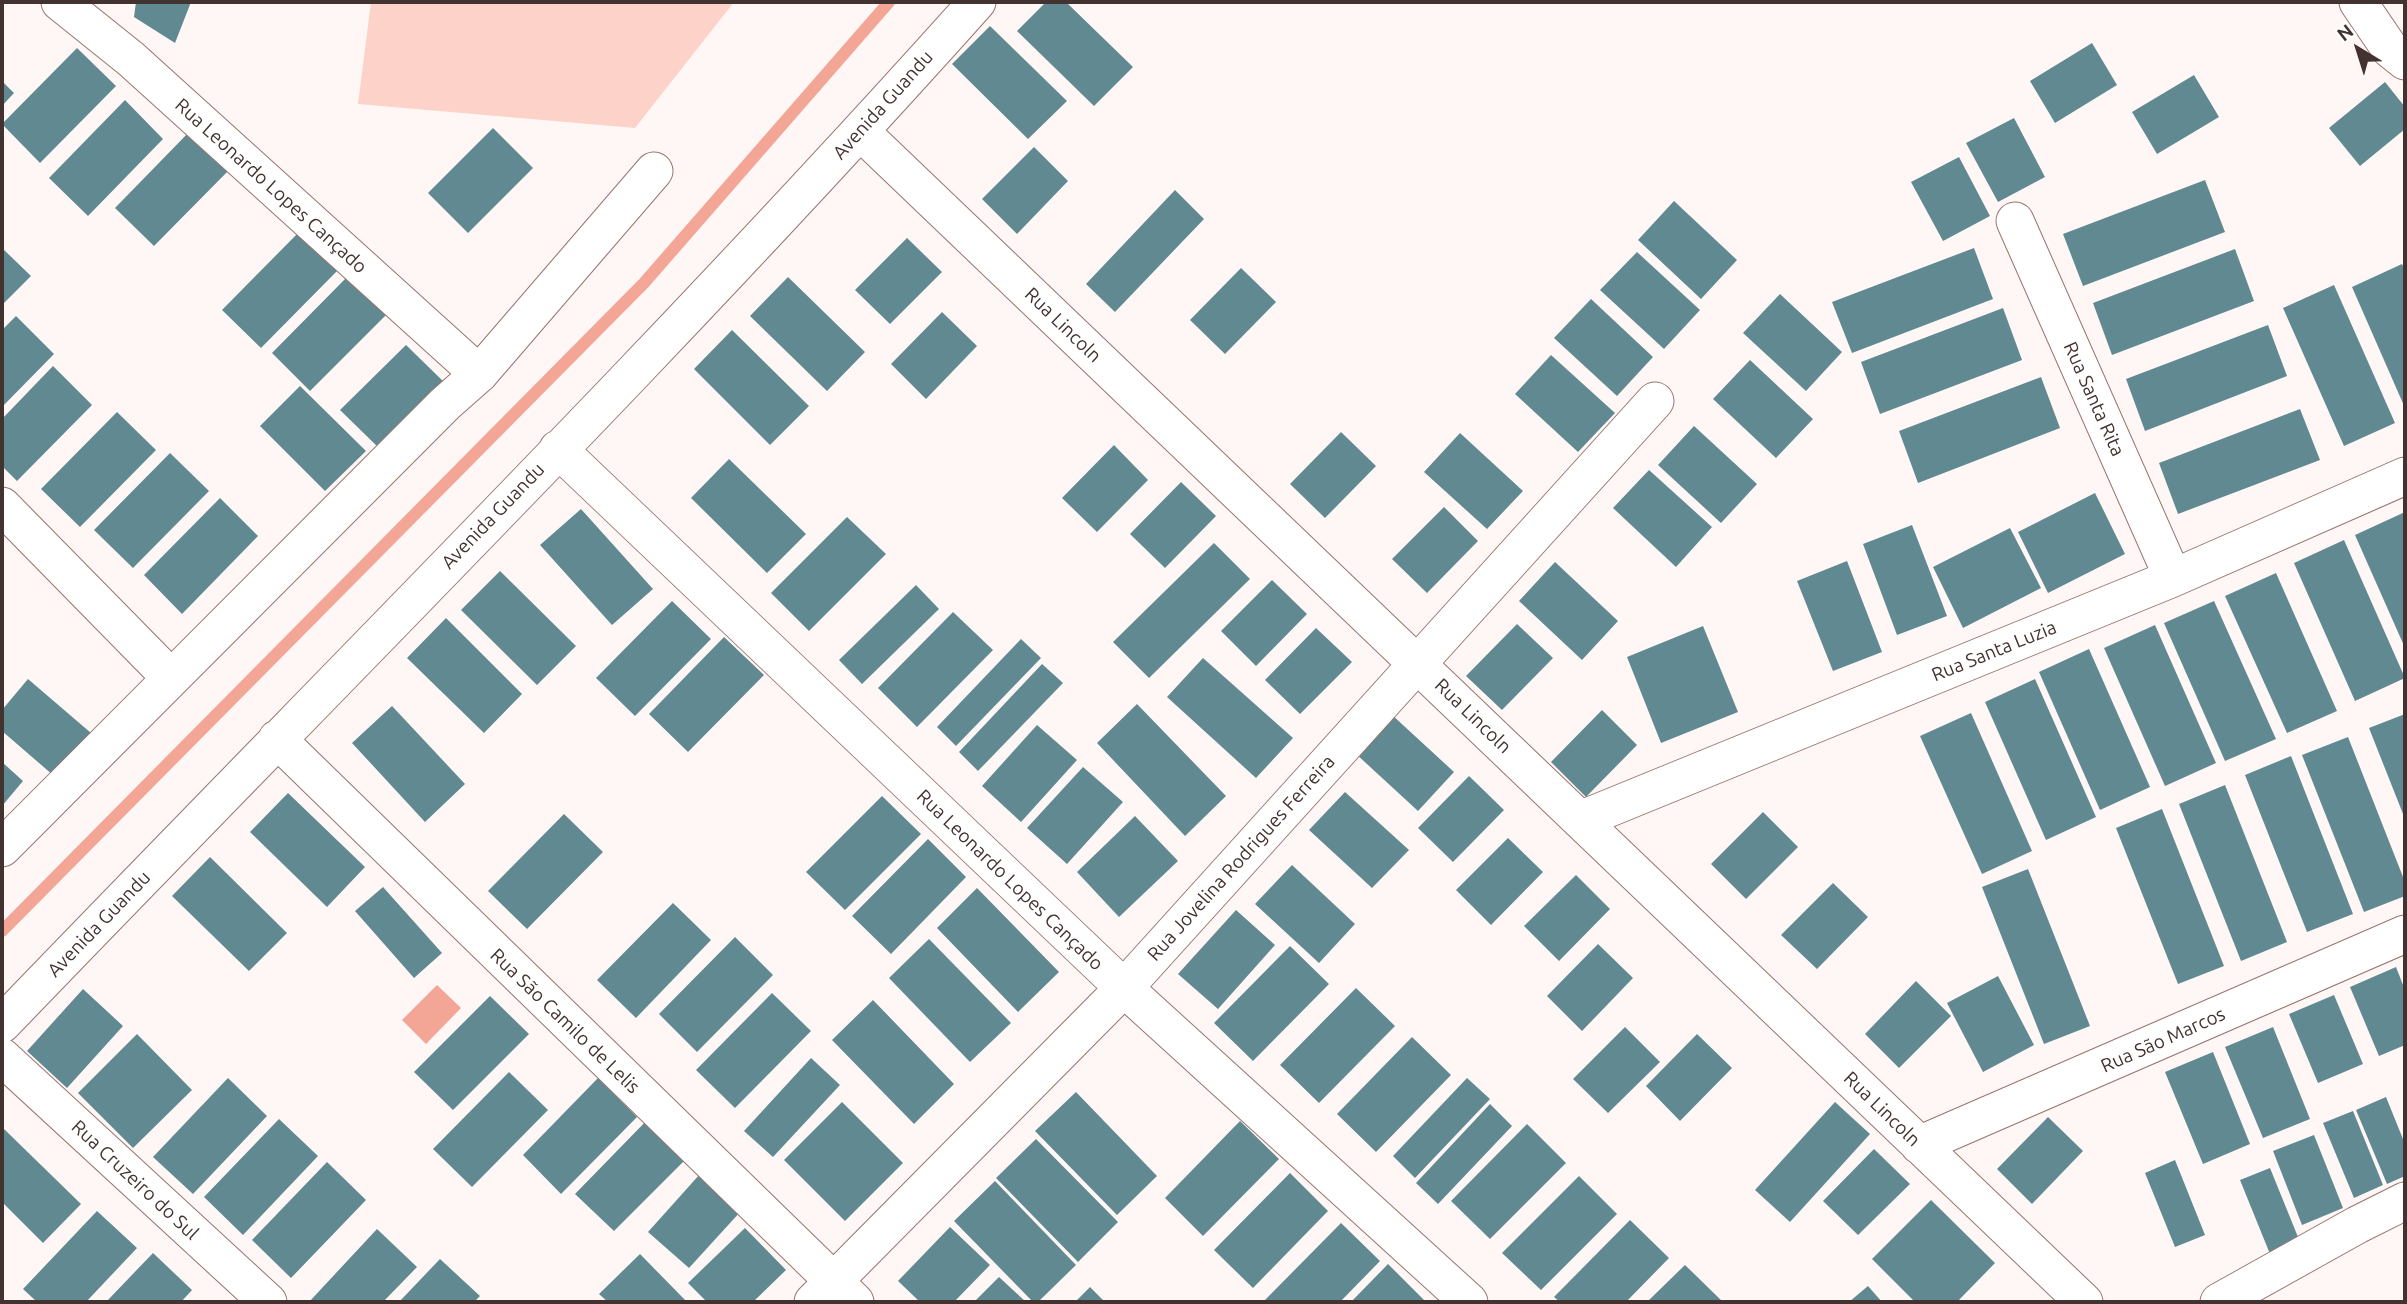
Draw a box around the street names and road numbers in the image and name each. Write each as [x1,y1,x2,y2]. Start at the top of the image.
street label: Avenida Guandu [828,46,938,164]
street label: Rua Leonardo Lopes Cançado [170,94,372,278]
street label: Rua Lincoln [1020,283,1106,367]
street label: Rua Santa Rita [2059,338,2129,460]
street label: Avenida Guandu [437,458,549,574]
street label: Rua Santa Luzia [1928,616,2060,686]
street label: Rua Lincoln [1430,674,1516,758]
street label: Rua Jovelina Rodrigues Ferreira [1142,750,1340,966]
street label: Rua Leonardo Lopes Cançado [912,785,1108,975]
street label: Avenida Guandu [43,866,155,982]
street label: Rua São Camilo de Lelis [486,944,644,1098]
street label: Rua São Marcos [2097,1002,2229,1078]
street label: Rua Lincoln [1839,1067,1925,1151]
street label: Rua Cruzeiro do Sul [67,1115,203,1245]

